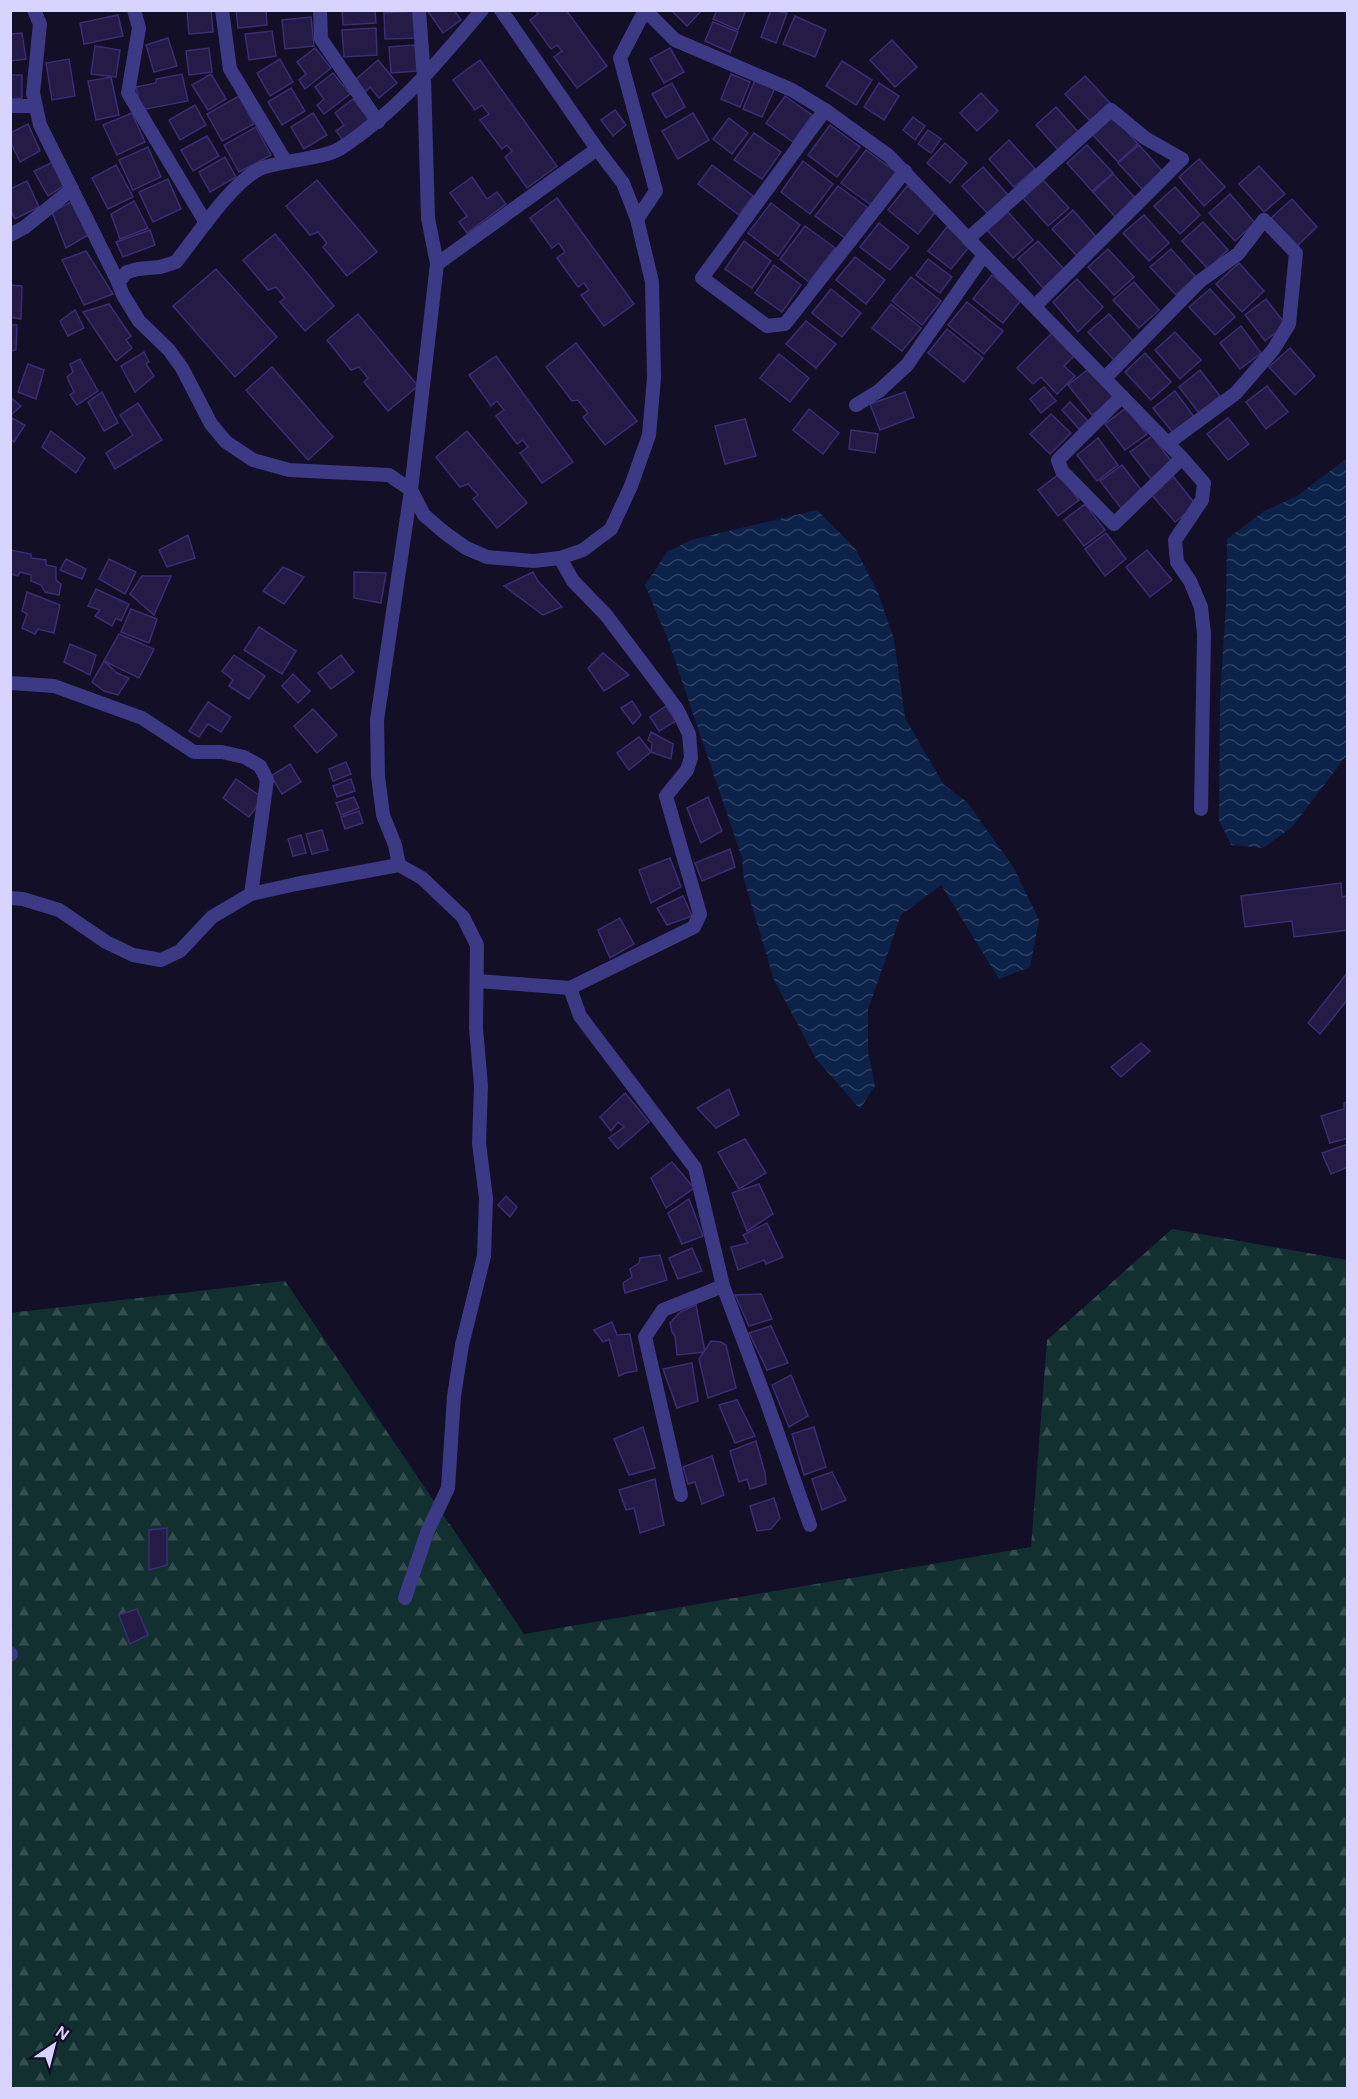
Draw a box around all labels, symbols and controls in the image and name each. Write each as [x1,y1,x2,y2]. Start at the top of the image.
north arrow [24,2015,84,2075]
text: N [52,2021,73,2045]

